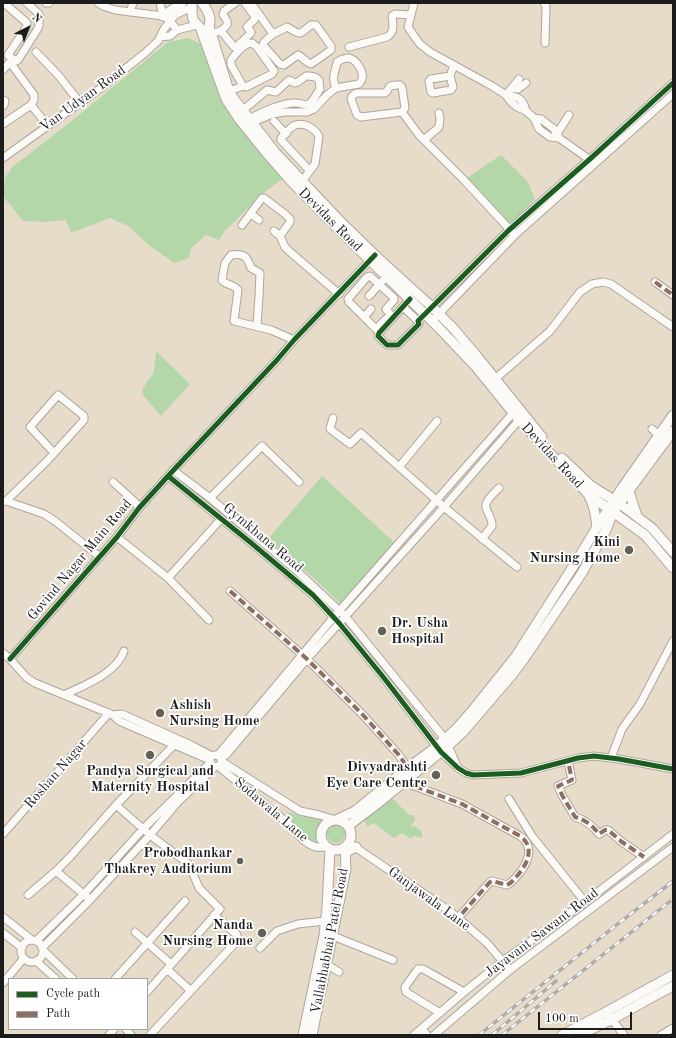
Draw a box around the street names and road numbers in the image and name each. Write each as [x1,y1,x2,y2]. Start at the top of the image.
street label: Van Udyan Road [37,62,129,136]
street label: Devidas Road [294,184,366,256]
street label: Devidas Road [517,420,587,492]
street label: Govind Nagar Main Road [24,496,136,624]
street label: Gymkhana Road [219,499,307,577]
street label: Roshan Nagar [21,736,91,812]
street label: Sodawala Lane [230,774,312,846]
street label: Ganjawala Lane [384,863,474,935]
street label: Vallabhabhai Patel Road [308,867,352,1015]
street label: Jayavant Sawant Road [482,885,602,981]

